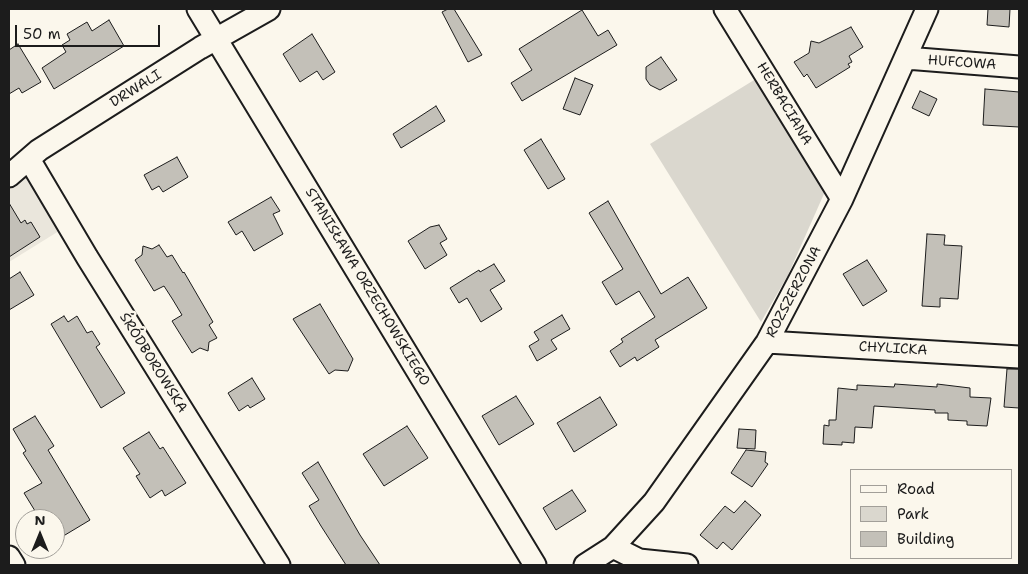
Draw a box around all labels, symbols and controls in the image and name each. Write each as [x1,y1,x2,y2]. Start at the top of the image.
scale bar [18,15,162,47]
text: 50 m [23,24,61,44]
street label: HUFCOWA [927,52,997,74]
street label: HERBACIANA [753,60,815,148]
street label: DRWALI [107,67,165,111]
street label: STANISŁAWA ORZECHOWSKIEGO [301,185,433,389]
street label: ROZSZERZONA [763,243,825,341]
street label: ŚRÓDBOROWSKA [116,310,190,416]
street label: CHYLICKA [858,339,928,359]
legend [850,469,1013,559]
text: Road [897,479,935,499]
text: Park [897,504,929,524]
north arrow [15,509,65,559]
text: N [34,511,46,529]
text: Building [897,529,954,549]

